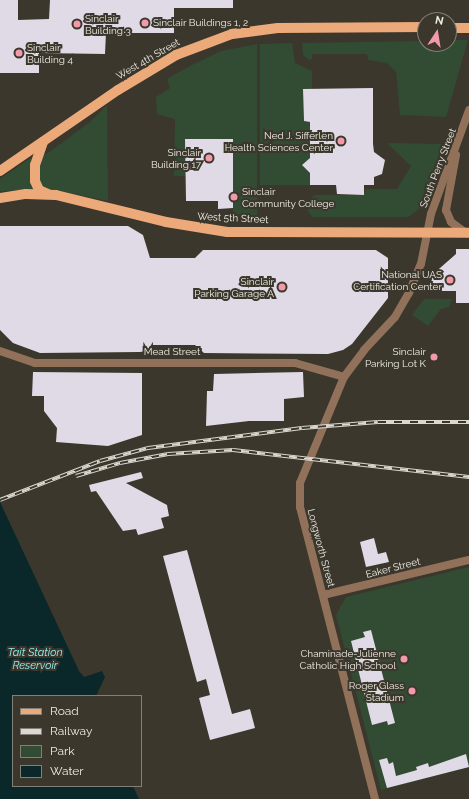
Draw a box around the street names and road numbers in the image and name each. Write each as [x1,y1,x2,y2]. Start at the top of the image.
street label: West 4th Street [114,36,182,82]
street label: South Perry Street [417,126,459,210]
street label: West 5th Street [197,210,269,226]
street label: Mead Street [144,346,200,358]
street label: Longworth Street [305,508,337,588]
street label: Eaker Street [364,555,422,581]

